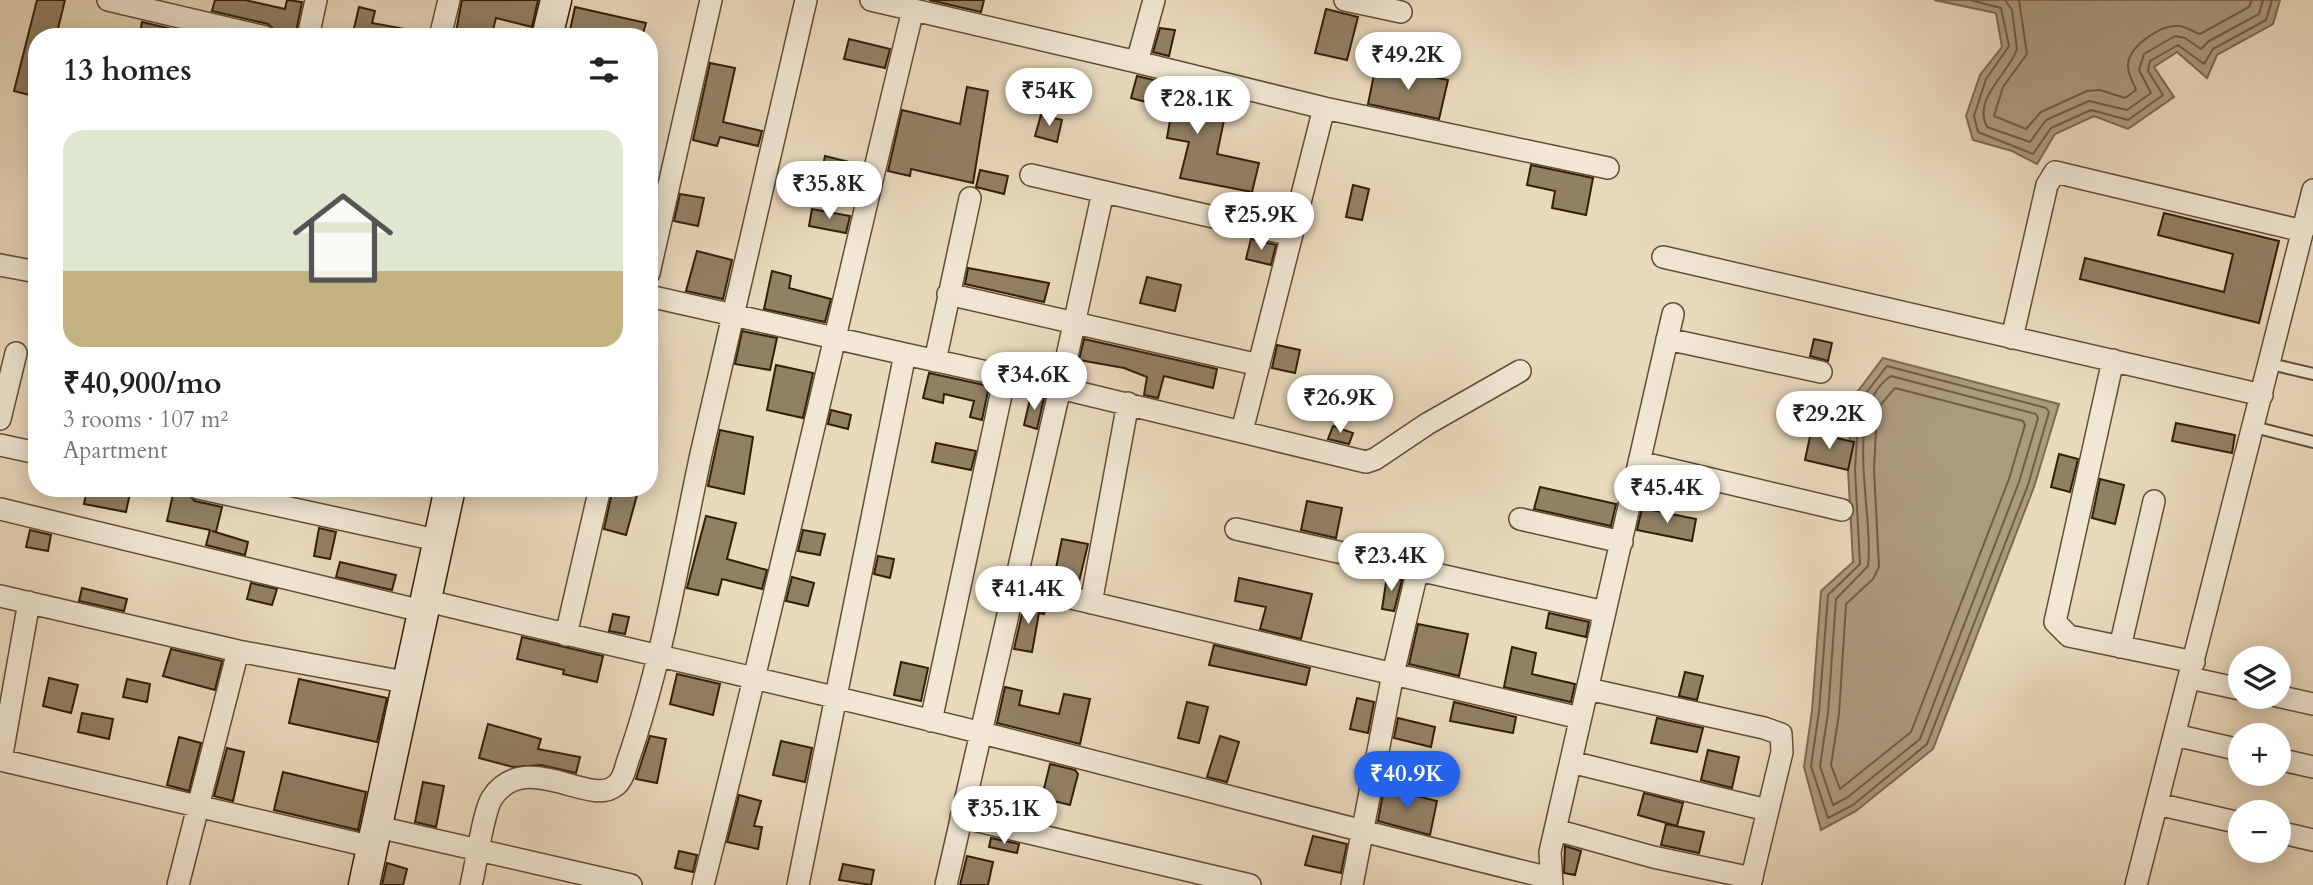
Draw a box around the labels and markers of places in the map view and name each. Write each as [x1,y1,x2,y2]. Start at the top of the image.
pin: ₹49.2K [1351,32,1465,92]
pin: ₹54K [1008,68,1090,128]
pin: ₹28.1K [1140,76,1254,136]
pin: ₹35.8K [772,162,886,221]
pin: ₹25.9K [1204,192,1318,252]
pin: ₹34.6K [977,352,1091,412]
pin: ₹26.9K [1283,376,1397,435]
pin: ₹29.2K [1772,392,1886,451]
pin: ₹45.4K [1610,466,1724,525]
pin: ₹23.4K [1334,534,1448,593]
pin: ₹41.4K [971,566,1085,626]
pin: ₹40.9K [1350,752,1464,811]
pin: ₹35.1K [947,786,1061,846]

